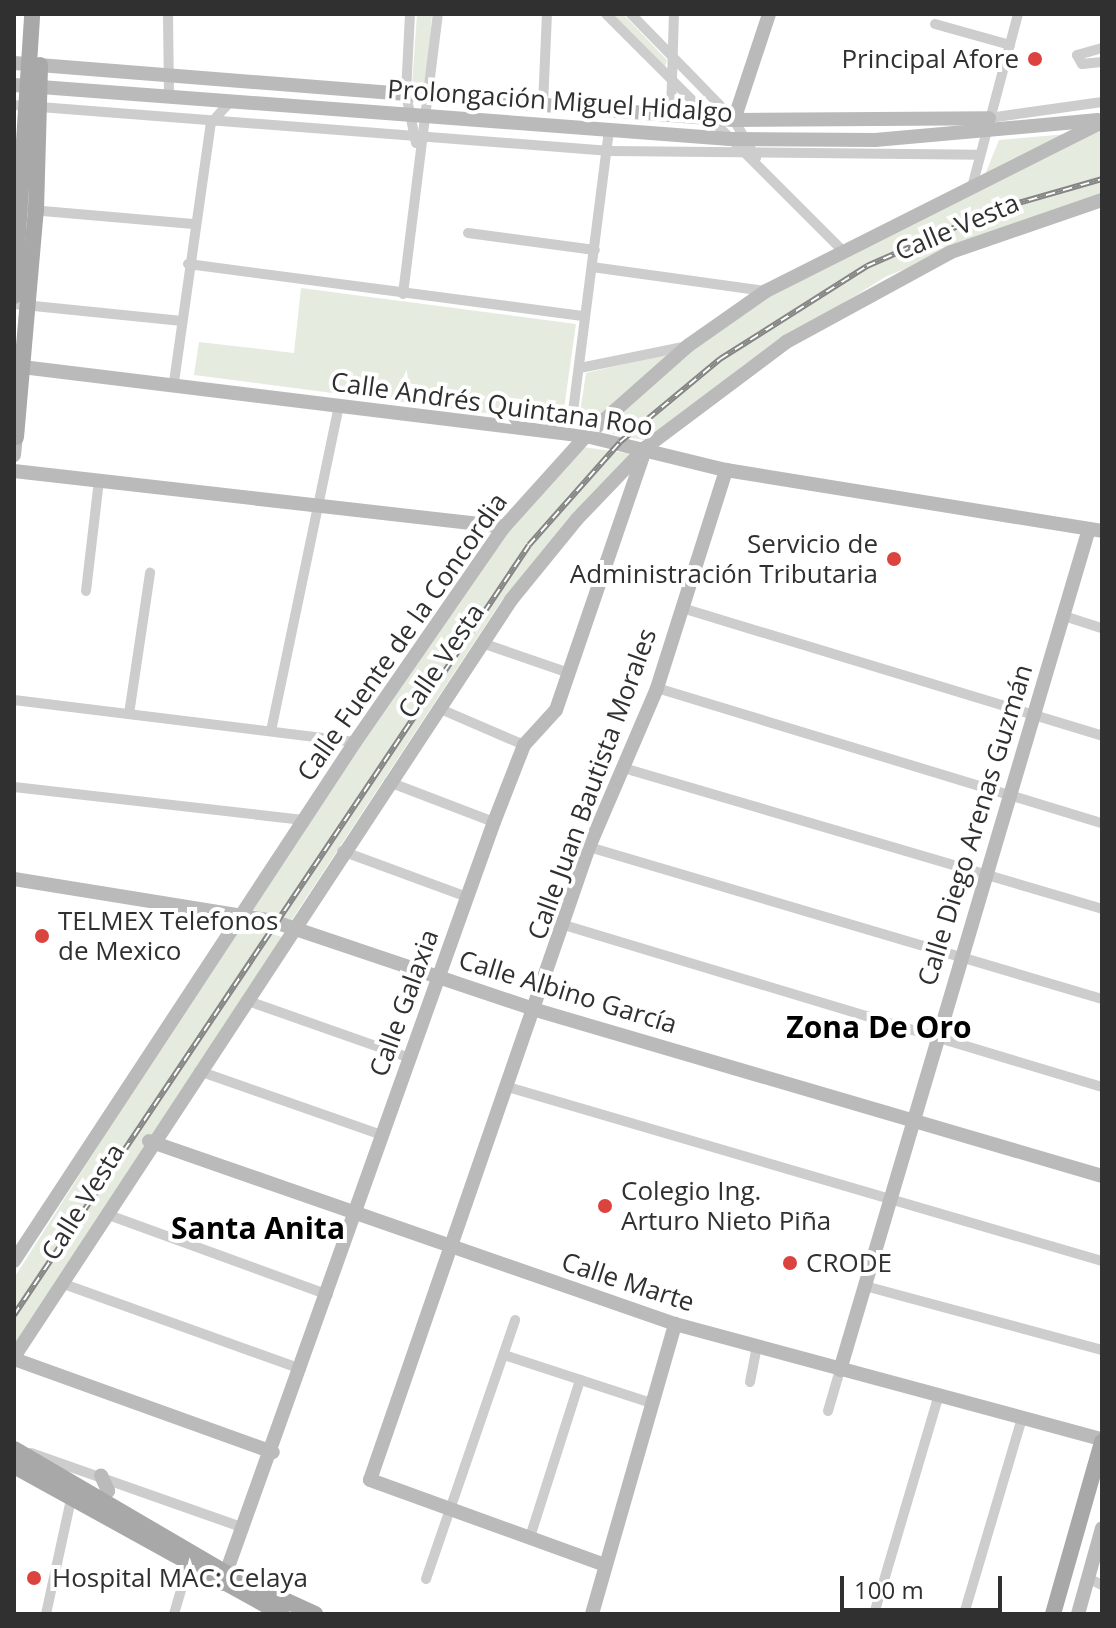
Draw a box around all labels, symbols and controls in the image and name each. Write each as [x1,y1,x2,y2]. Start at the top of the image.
place label: Principal Afore [841,43,1019,75]
marker: Principal Afore [1026,50,1044,68]
street label: Prolongación Miguel Hidalgo [386,73,734,129]
street label: Calle Vesta [890,187,1024,267]
street label: Calle Andrés Quintana Roo [329,366,655,442]
street label: Calle Fuente de la Concordia [290,487,514,787]
place label: Servicio de Administración Tributaria [570,528,878,590]
marker: Servicio de Administración Tributaria [885,550,903,568]
street label: Calle Vesta [391,598,491,724]
street label: Calle Juan Bautista Morales [521,624,663,944]
street label: Calle Diego Arenas Guzmán [911,660,1039,990]
place label: TELMEX Telefonos de Mexico [58,905,278,966]
street label: Calle Galaxia [363,925,445,1081]
marker: TELMEX Telefonos de Mexico [33,927,51,945]
street label: Calle Albino García [455,944,681,1040]
district label: Zona De Oro [786,1009,972,1045]
street label: Calle Vesta [35,1138,131,1266]
place label: Colegio Ing. Arturo Nieto Piña [621,1175,831,1236]
marker: Colegio Ing. Arturo Nieto Piña [596,1197,614,1215]
district label: Santa Anita [171,1210,345,1246]
street label: Calle Marte [558,1246,698,1318]
place label: CRODE [806,1247,892,1279]
marker: CRODE [781,1254,799,1272]
scale bar [844,1560,1006,1610]
place label: Hospital MAC: Celaya [52,1562,308,1594]
marker: Hospital MAC: Celaya [23,1567,45,1589]
text: 100 m [854,1573,924,1606]

